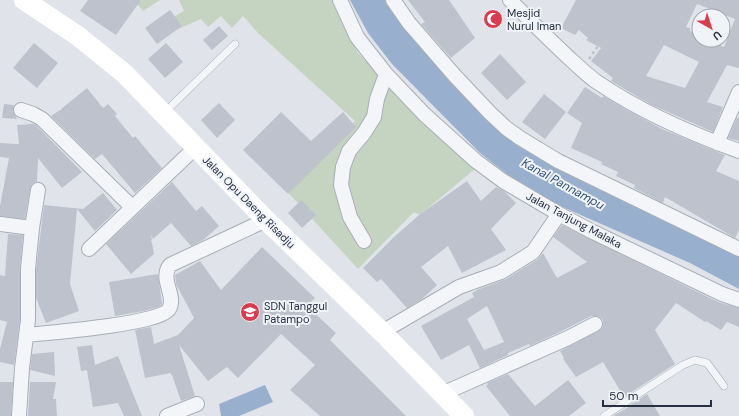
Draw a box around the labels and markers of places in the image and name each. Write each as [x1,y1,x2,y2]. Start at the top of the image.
place label: Mesjid Nurul Iman [507,6,561,33]
mosque icon: Mesjid Nurul Iman [482,8,504,30]
place label: SDN Tanggul Patampo [264,299,327,326]
school or university icon: SDN Tanggul Patampo [239,301,261,323]

